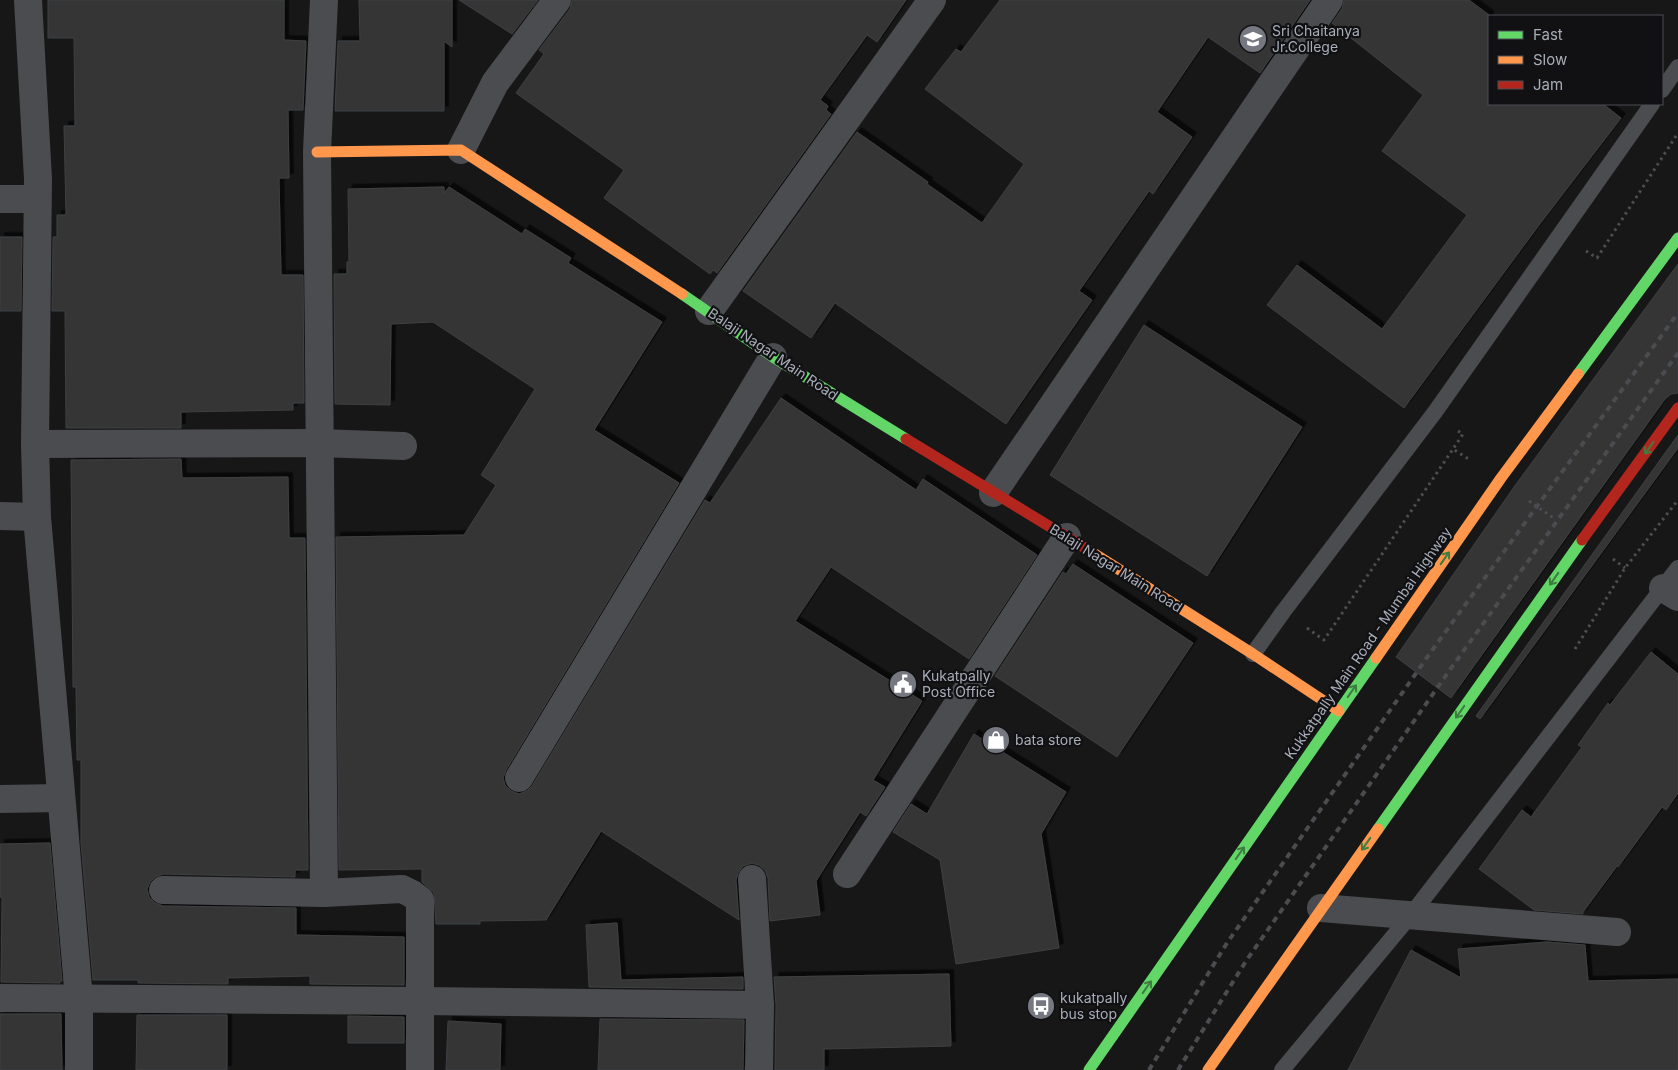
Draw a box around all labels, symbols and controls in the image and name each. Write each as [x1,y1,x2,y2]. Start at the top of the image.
legend [1488,15,1663,105]
place label: Sri Chaitanya Jr.College [1272,22,1360,55]
school or university icon: Sri Chaitanya Jr.College [1238,24,1268,54]
text: Fast [1533,25,1563,44]
text: Slow [1533,50,1567,69]
text: Jam [1533,75,1563,94]
street label: Balaji Nagar Main Road [705,304,841,403]
one-way arrow [1644,440,1654,454]
street label: Balaji Nagar Main Road [1047,520,1186,615]
street label: Kukkatpally Main Road - Mumbai Highway [1281,523,1455,762]
one-way arrow [1440,551,1450,565]
one-way arrow [1549,572,1559,586]
place label: Kukatpally Post Office [922,667,995,700]
public building icon: Kukatpally Post Office [888,669,918,699]
one-way arrow [1347,684,1357,698]
one-way arrow [1455,705,1465,719]
shop icon: bata store [981,725,1011,755]
place label: bata store [1015,731,1081,748]
one-way arrow [1361,837,1371,851]
one-way arrow [1235,847,1245,861]
one-way arrow [1142,980,1152,994]
place label: kukatpally bus stop [1060,989,1128,1022]
bus stop icon: kukatpally bus stop [1026,991,1056,1021]

